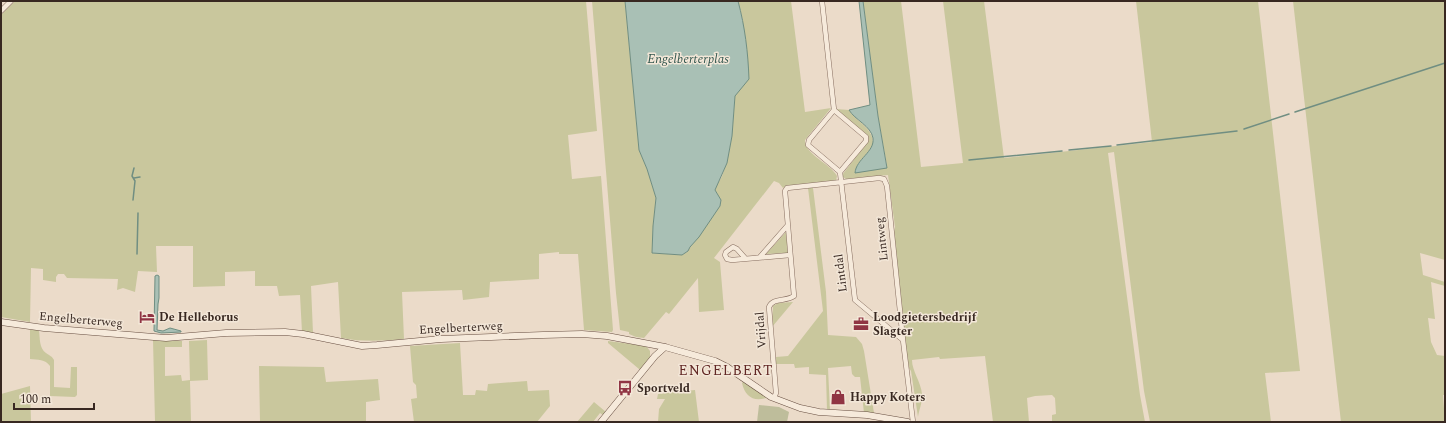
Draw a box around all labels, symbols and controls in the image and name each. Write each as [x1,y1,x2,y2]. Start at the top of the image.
water label: Engelberterplas [647,49,729,69]
street label: Lintweg [870,216,894,262]
street label: Lintdal [829,253,853,293]
street label: Engelberterweg [38,307,124,333]
hotel icon: De Helleborus [138,308,156,326]
place label: De Helleborus [159,308,238,327]
place label: Loodgietersbedrijf Slagter [873,308,978,341]
street label: Vrijdal [750,311,772,349]
office icon: Loodgietersbedrijf Slagter [852,315,870,333]
street label: Engelberterweg [419,316,503,340]
district label: ENGELBERT [679,360,773,381]
bus stop icon: Sportveld [616,379,634,397]
place label: Sportveld [637,379,690,398]
scale bar [14,385,94,411]
shop icon: Happy Koters [829,388,847,406]
place label: Happy Koters [850,388,926,407]
text: 100 m [20,390,51,409]

